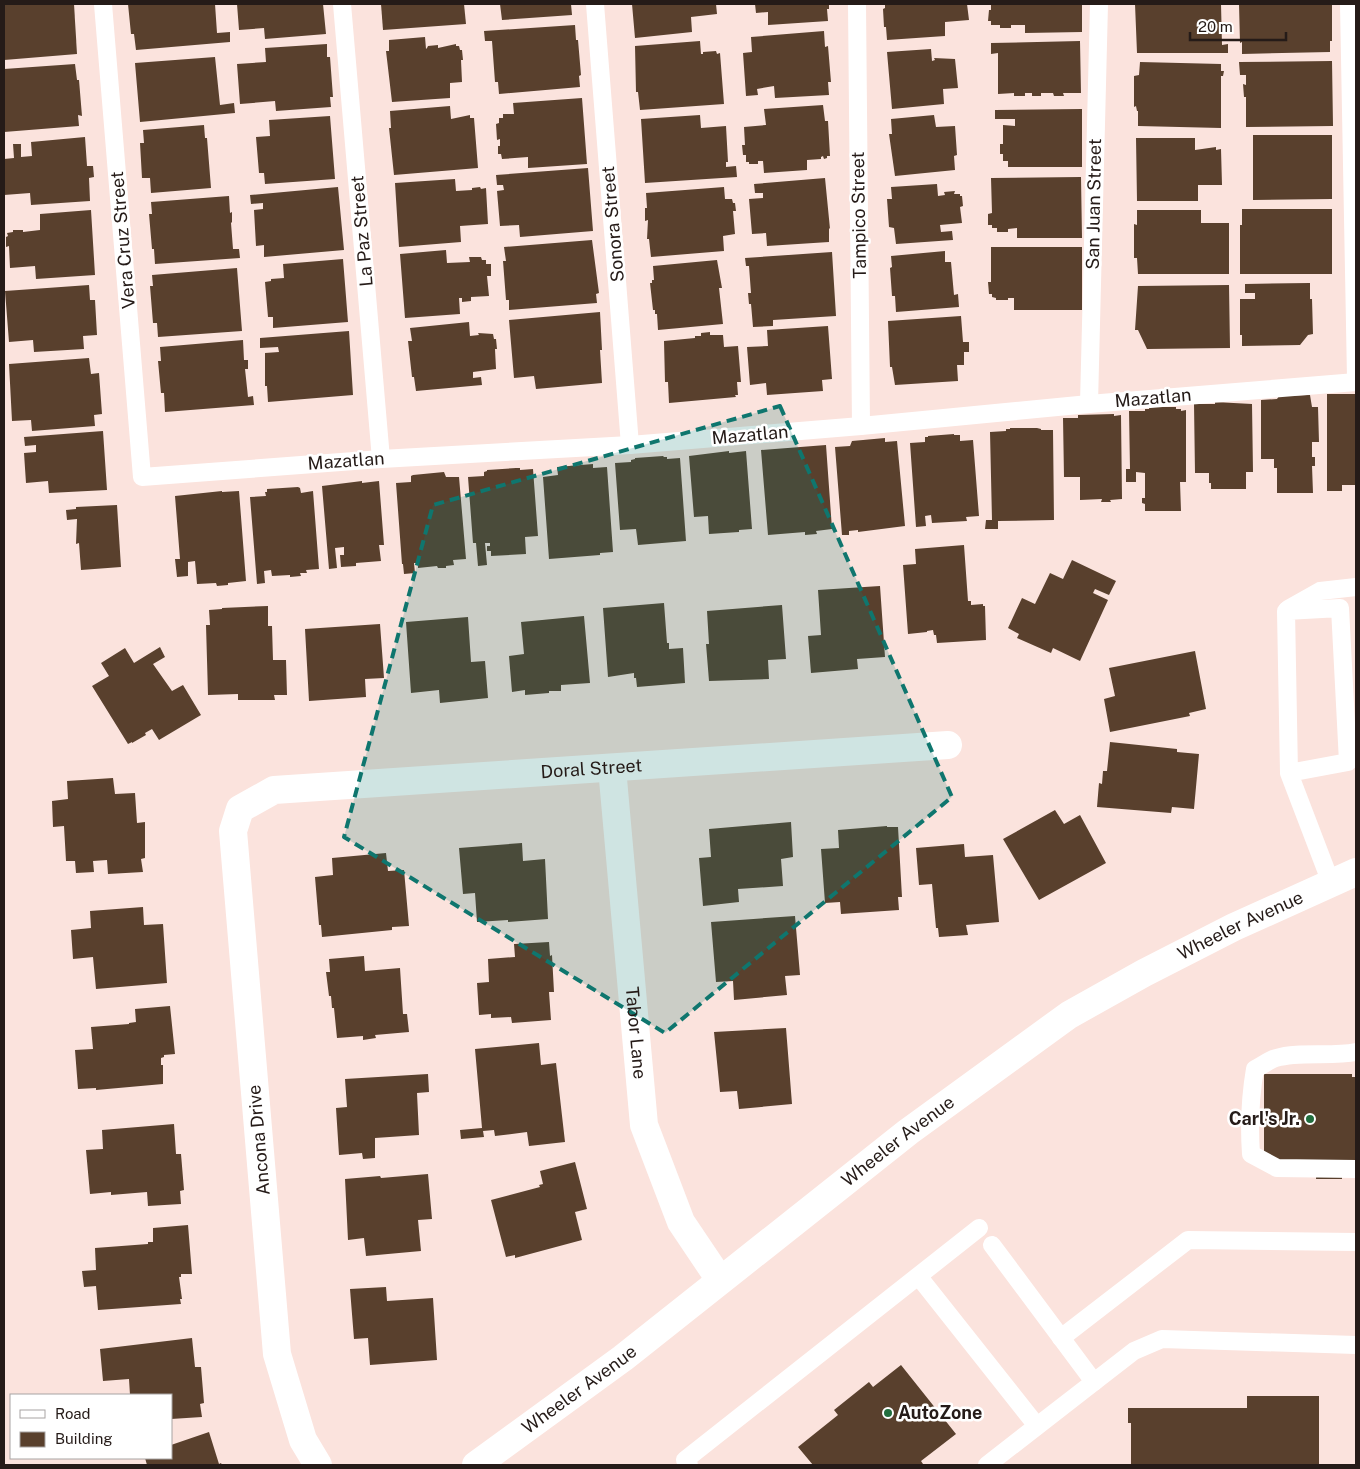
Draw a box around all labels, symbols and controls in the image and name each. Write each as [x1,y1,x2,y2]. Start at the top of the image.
scale bar [1190,10,1286,42]
text: 20 m [1198,18,1233,35]
street label: San Juan Street [1082,138,1105,270]
street label: Tampico Street [847,151,870,279]
street label: Sonora Street [597,165,628,283]
street label: Vera Cruz Street [106,170,139,310]
street label: La Paz Street [346,175,377,287]
street label: Mazatlan [1114,384,1192,411]
street label: Mazatlan [711,421,789,448]
street label: Mazatlan [307,447,385,474]
street label: Doral Street [540,754,643,782]
street label: Wheeler Avenue [1174,886,1306,964]
street label: Tabor Lane [622,986,651,1080]
street label: Ancona Drive [243,1084,274,1196]
street label: Wheeler Avenue [837,1091,958,1191]
place label: Carl's Jr. [1229,1108,1300,1129]
marker: Carl's Jr. [1304,1113,1316,1125]
street label: Wheeler Avenue [518,1340,641,1438]
legend [10,1394,172,1459]
place label: AutoZone [898,1402,982,1423]
text: Road [55,1405,91,1422]
marker: AutoZone [882,1407,894,1419]
text: Building [55,1430,113,1447]

